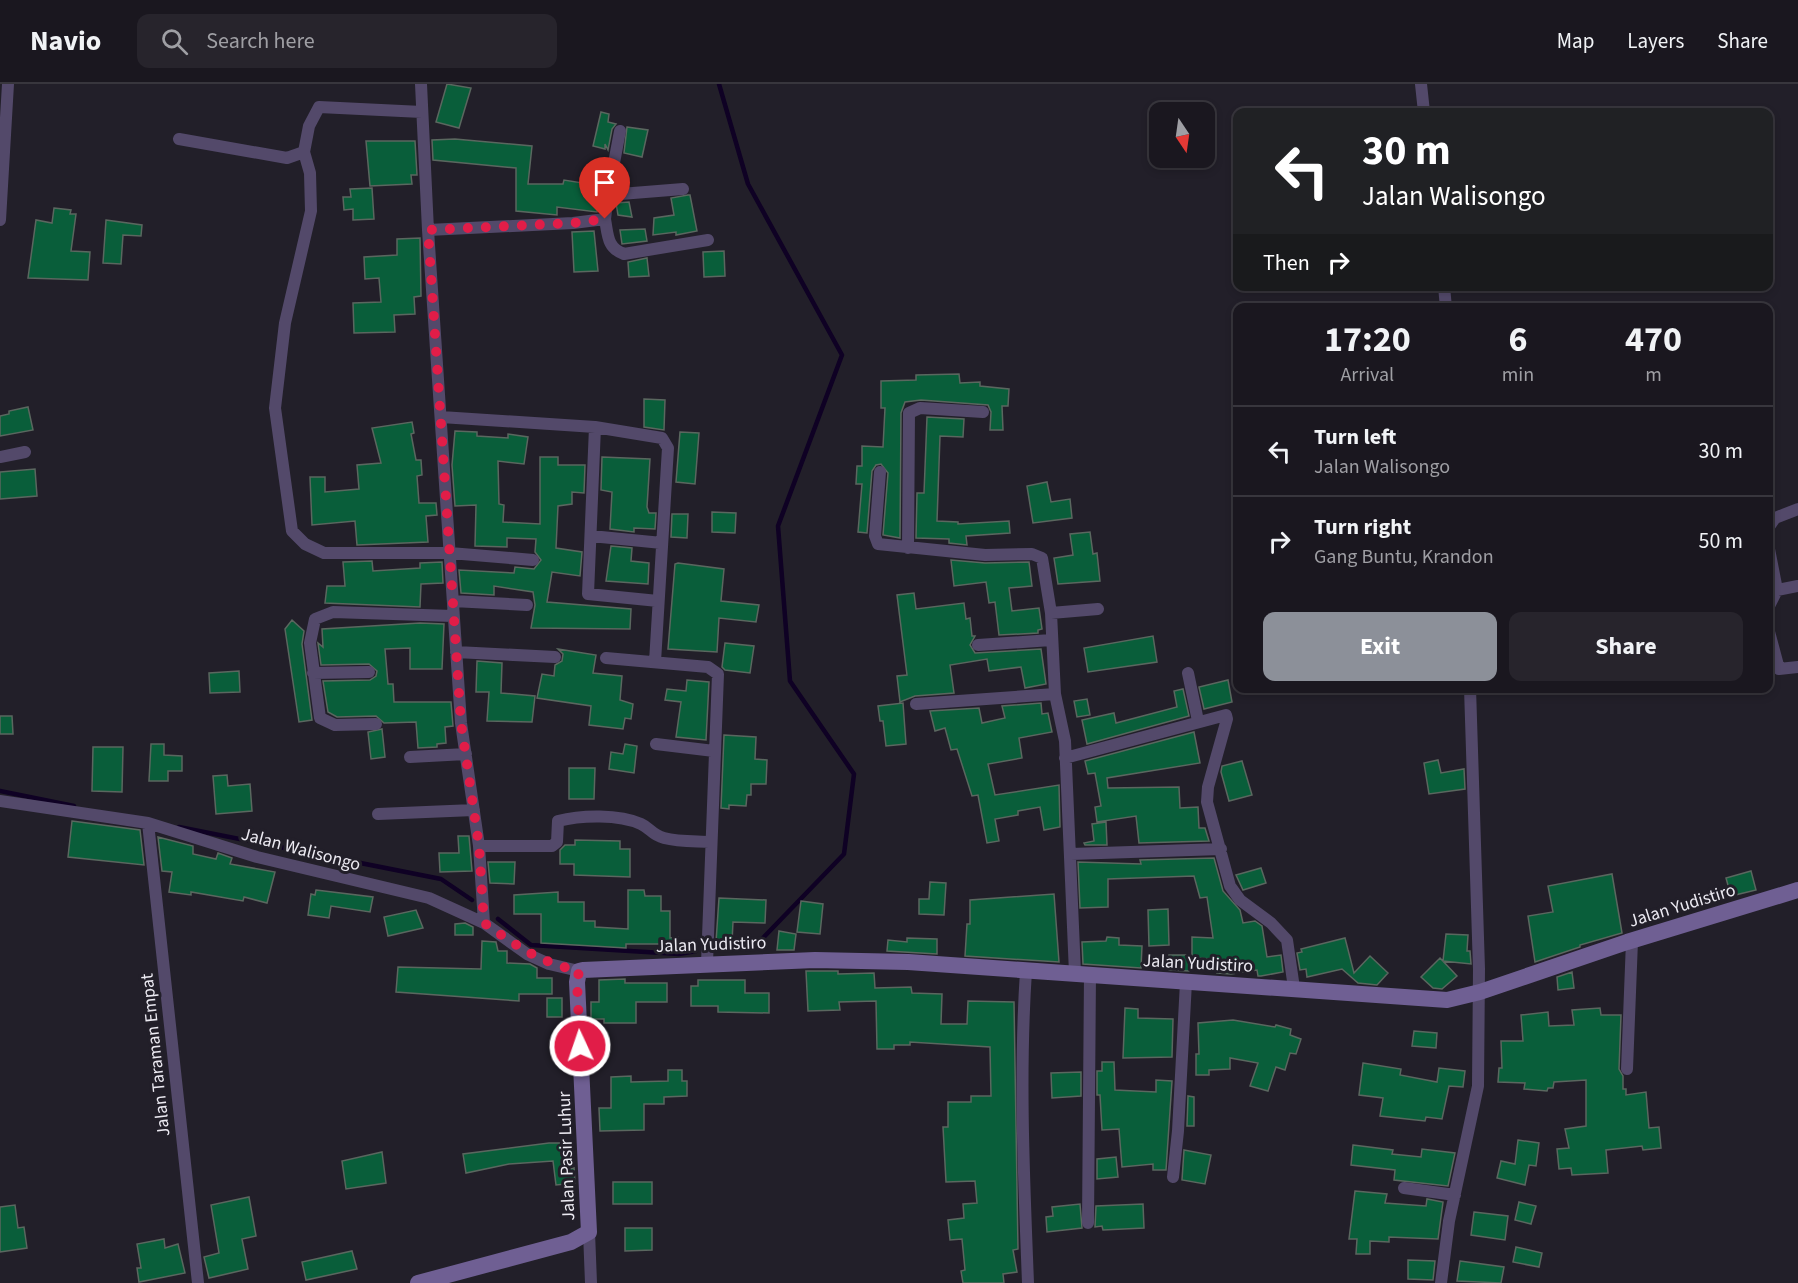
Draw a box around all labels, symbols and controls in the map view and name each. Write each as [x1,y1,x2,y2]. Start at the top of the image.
search box [137,14,557,68]
text: Navio [30,21,101,61]
icon: search [158,25,191,58]
text: Search here [206,25,315,57]
text: Map [1557,26,1594,56]
text: Layers [1627,26,1684,56]
text: Share [1717,26,1768,56]
north arrow [1149,102,1215,168]
map controls [1149,102,1215,168]
text: 30 m [1362,121,1451,181]
icon: left [1263,132,1341,210]
pin [579,157,630,219]
icon: arrive [588,166,621,199]
text: Jalan Walisongo [1362,177,1546,216]
icon: right [1322,246,1355,279]
text: Then [1263,247,1310,279]
text: 17:20 [1324,314,1411,365]
text: 6 [1508,314,1527,365]
text: 470 [1625,314,1682,365]
text: Arrival [1340,361,1394,389]
text: min [1502,361,1534,389]
text: m [1645,361,1662,389]
text: Turn left [1314,421,1396,453]
icon: left [1263,435,1296,468]
text: 30 m [1698,435,1743,467]
text: Jalan Walisongo [1314,453,1450,481]
text: Turn right [1314,511,1411,543]
icon: right [1263,525,1296,558]
text: 50 m [1698,525,1743,557]
text: Gang Buntu, Krandon [1314,543,1494,571]
button: Exit [1263,612,1497,681]
button: Share [1509,612,1743,681]
street label: Jalan Walisongo [238,822,363,877]
street label: Jalan Yudistiro [1626,877,1739,934]
street label: Jalan Yudistiro [655,930,767,959]
street label: Jalan Yudistiro [1142,948,1254,979]
street label: Jalan Taraman Empat [135,972,176,1138]
position arrow [548,1014,612,1078]
street label: Jalan Pasir Luhur [552,1090,581,1221]

